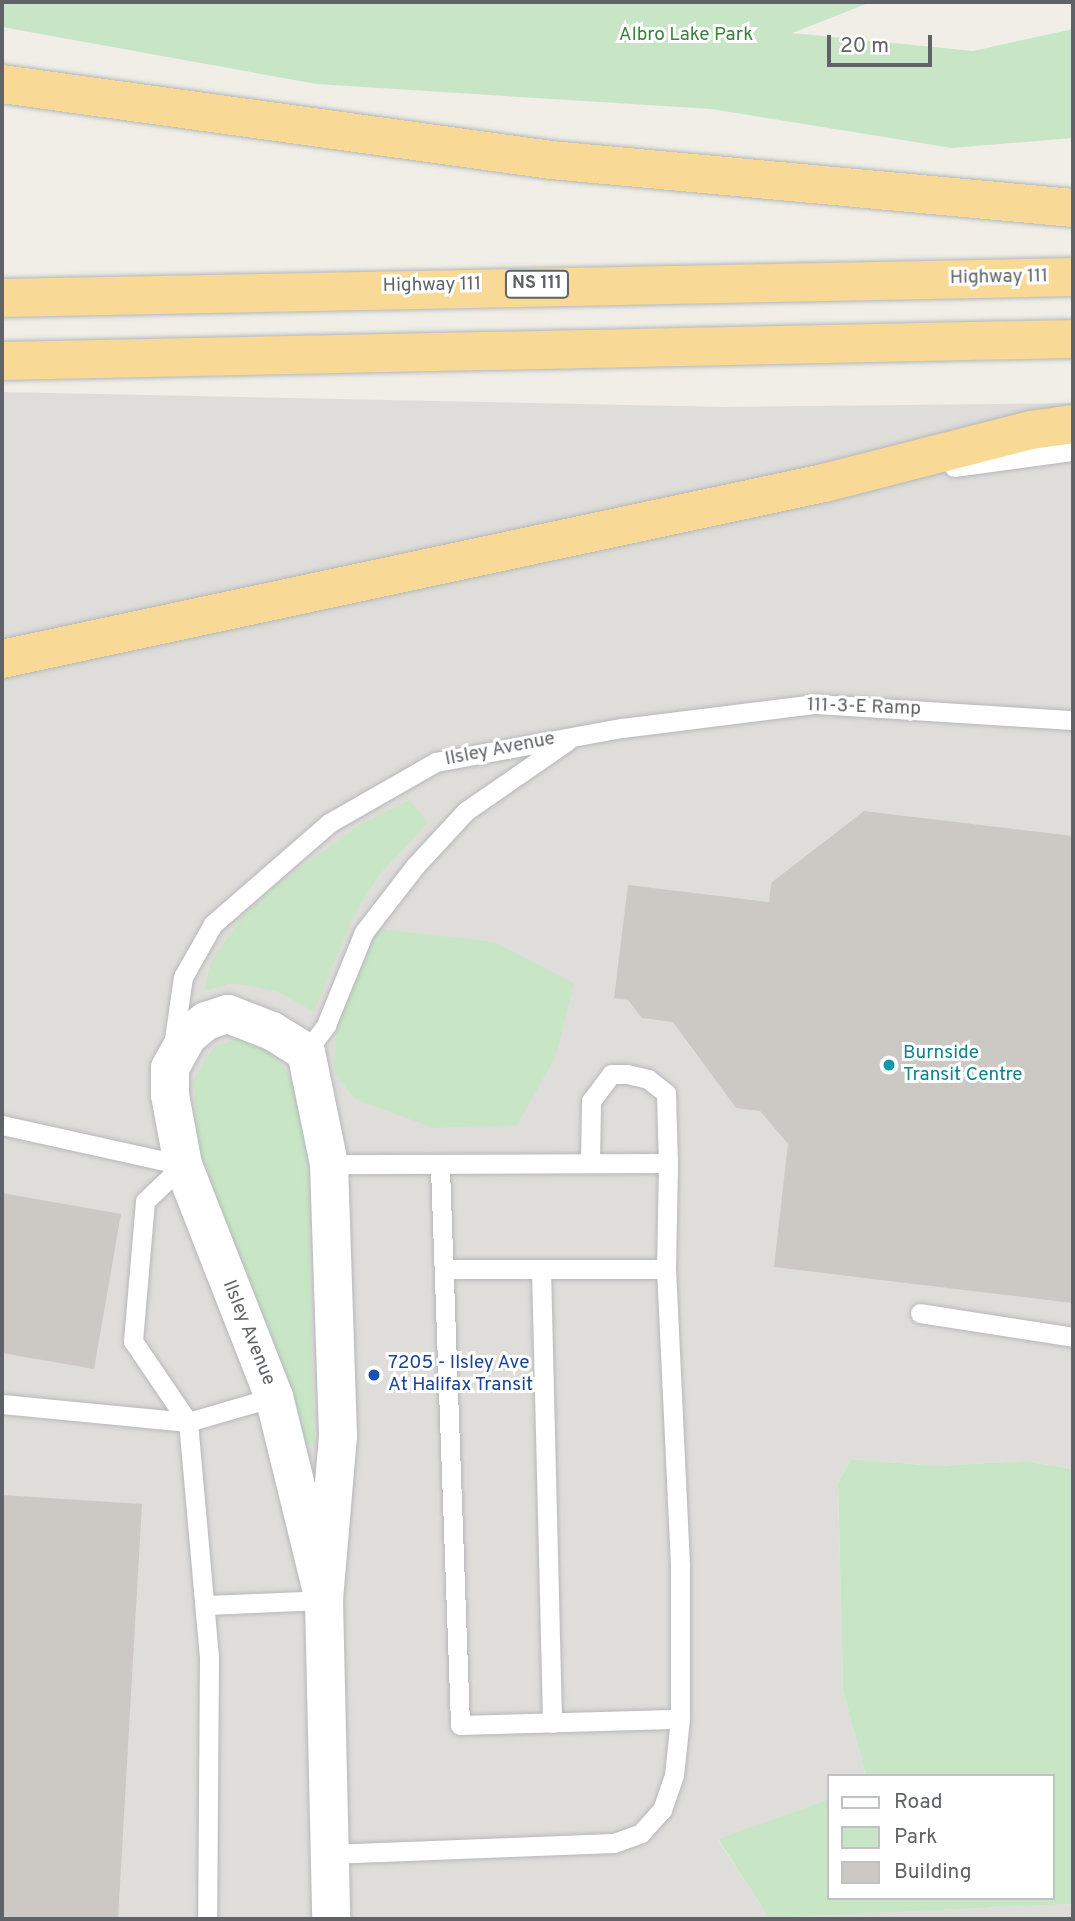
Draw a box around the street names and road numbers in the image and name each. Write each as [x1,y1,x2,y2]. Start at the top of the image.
street label: Highway 111 [950,266,1048,290]
road number: NS 111 [504,270,570,298]
street label: Highway 111 [383,274,481,298]
street label: 111-3-E Ramp [807,695,921,721]
street label: Ilsley Avenue [443,728,557,772]
street label: Ilsley Avenue [216,1277,280,1389]

